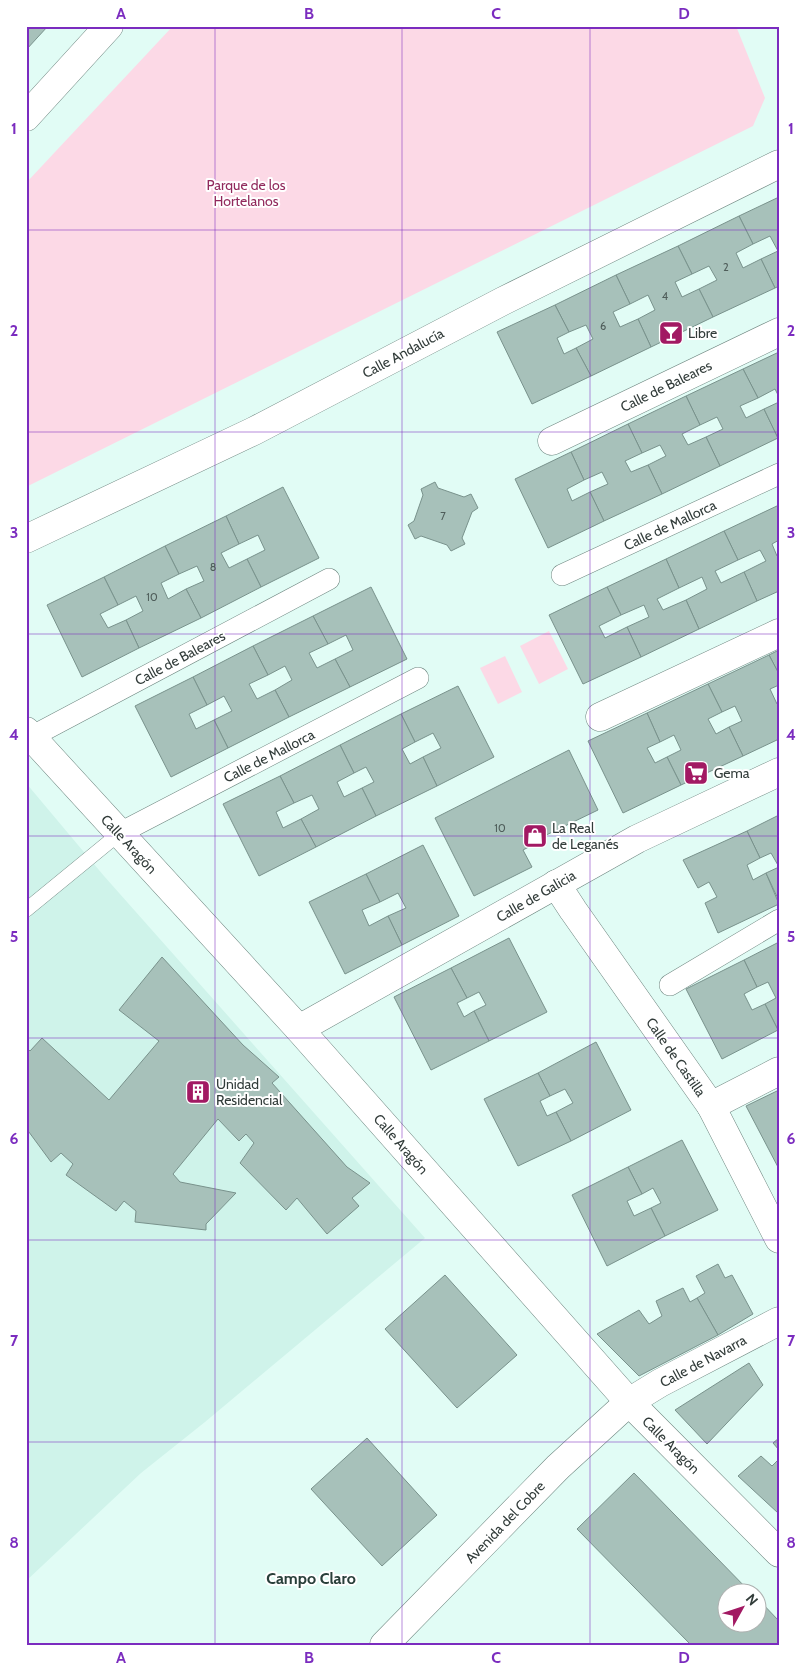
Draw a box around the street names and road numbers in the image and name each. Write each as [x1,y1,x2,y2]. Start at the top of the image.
street label: Calle Andalucía [359,324,447,382]
street label: Calle de Baleares [617,356,715,416]
street label: Calle de Mallorca [621,496,719,554]
street label: Calle de Baleares [132,627,228,689]
street label: Calle de Mallorca [220,725,318,787]
street label: Calle Aragón [97,811,161,877]
street label: Calle de Galicia [493,866,579,926]
street label: Calle de Castilla [642,1014,710,1100]
street label: Calle Aragón [370,1110,432,1178]
street label: Calle de Navarra [657,1331,750,1391]
street label: Calle Aragón [638,1412,704,1478]
street label: Avenida del Cobre [461,1477,549,1567]

